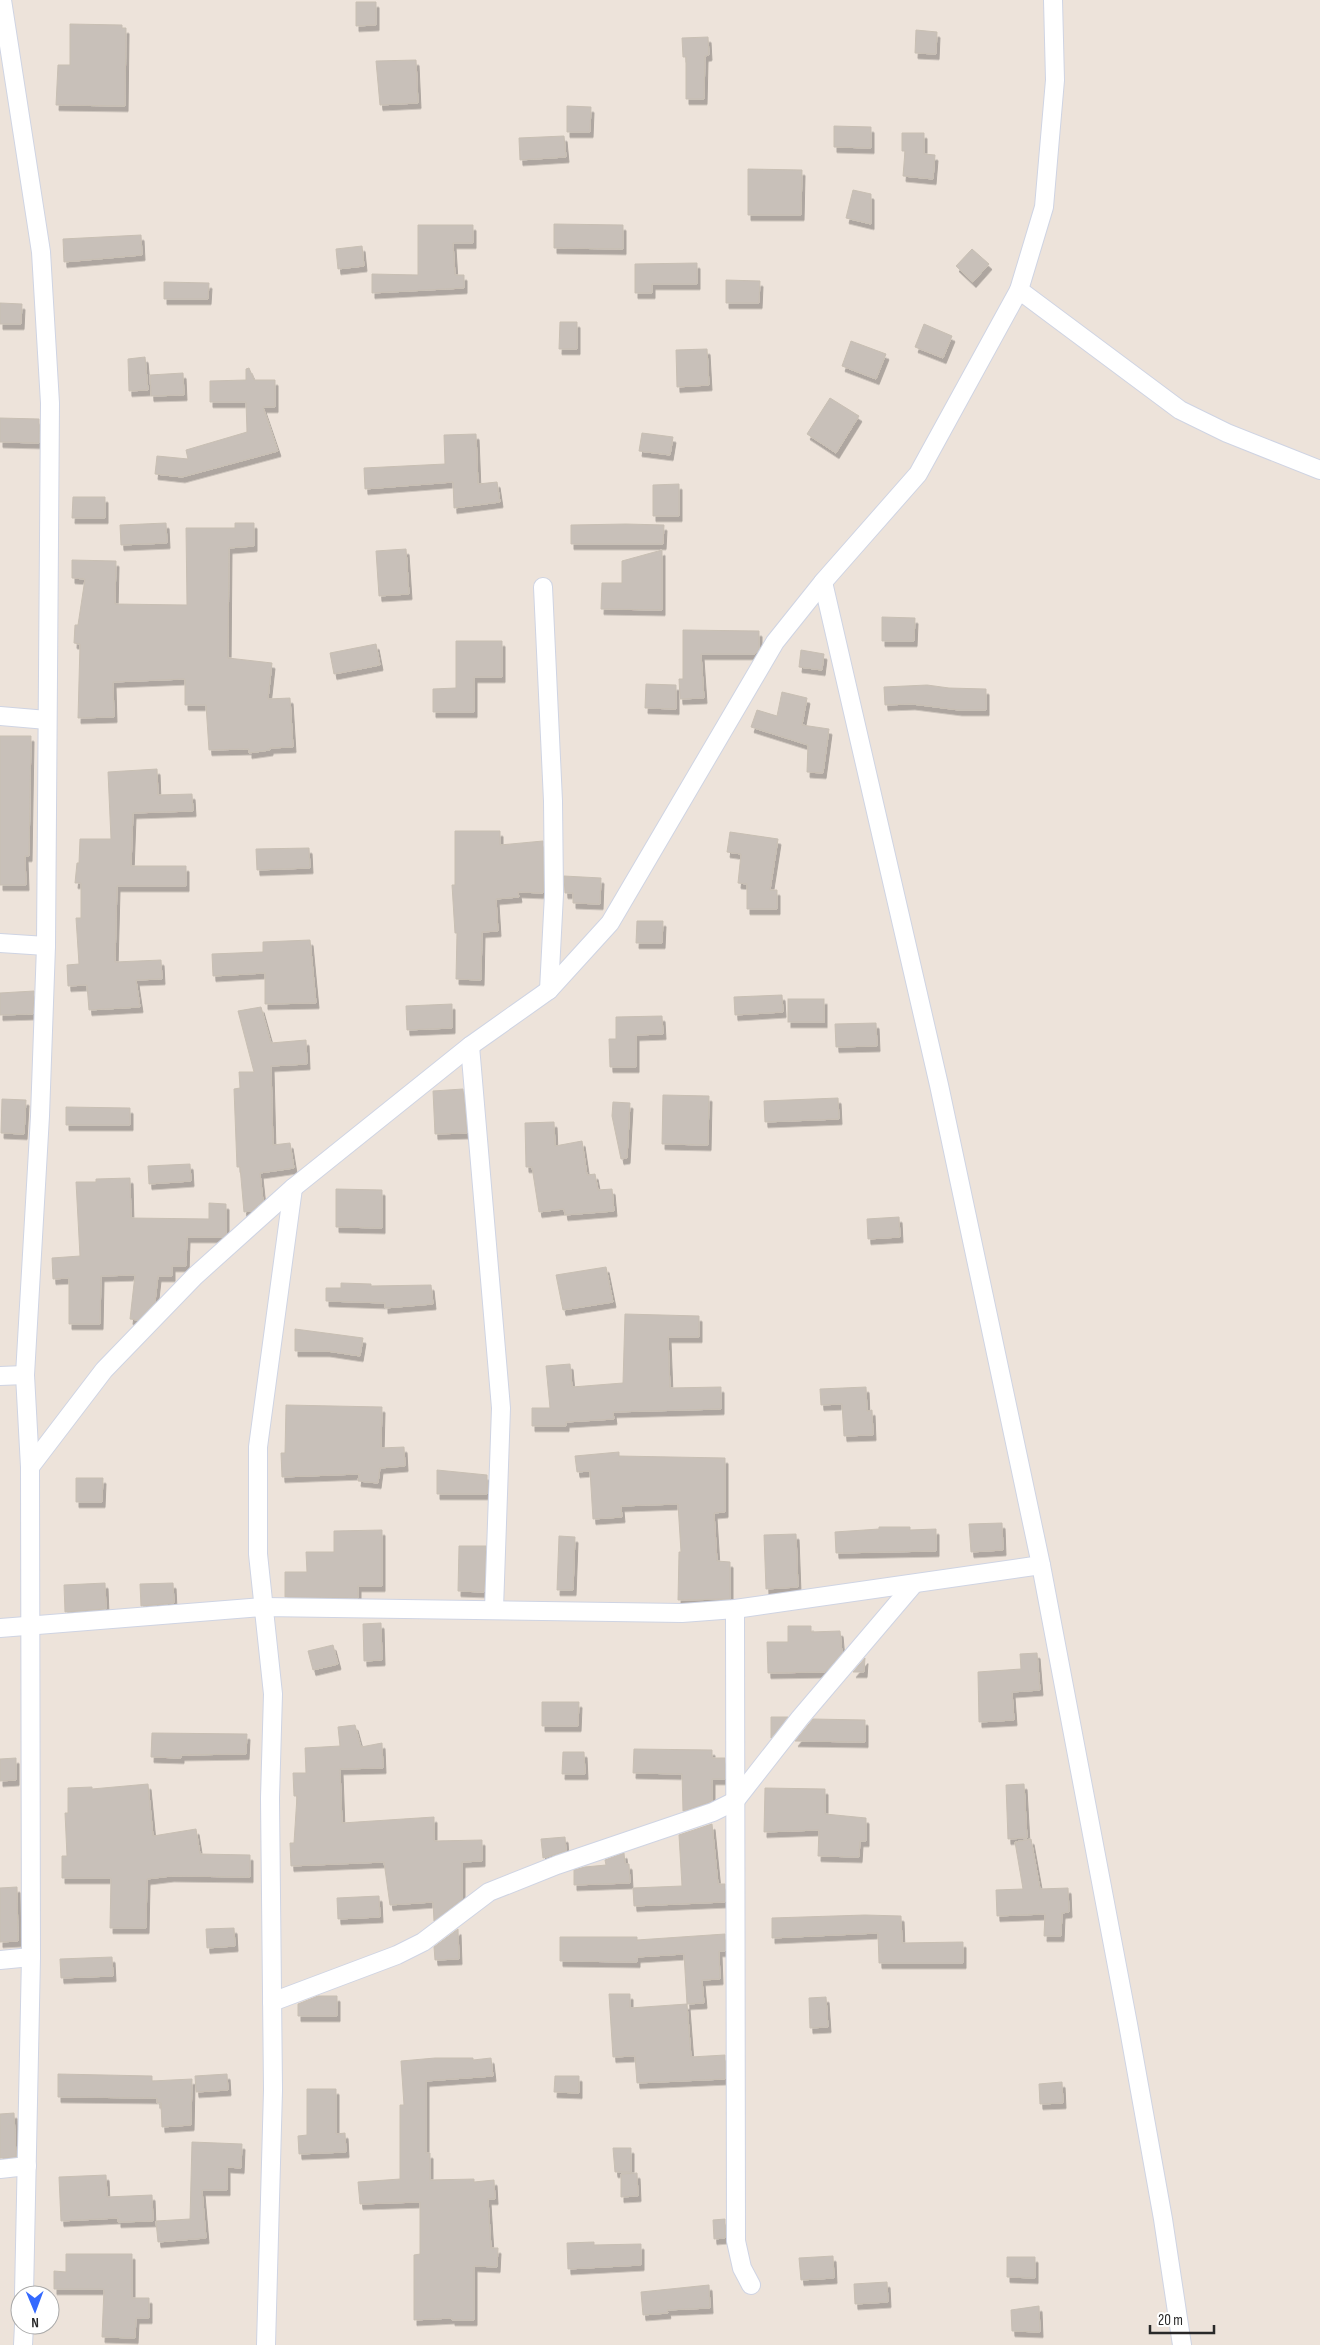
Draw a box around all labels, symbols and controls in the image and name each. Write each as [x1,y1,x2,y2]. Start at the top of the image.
north arrow [10,2285,60,2335]
scale bar [1150,2302,1214,2334]
text: 20 m [1158,2311,1183,2330]
text: N [31,2314,39,2331]

